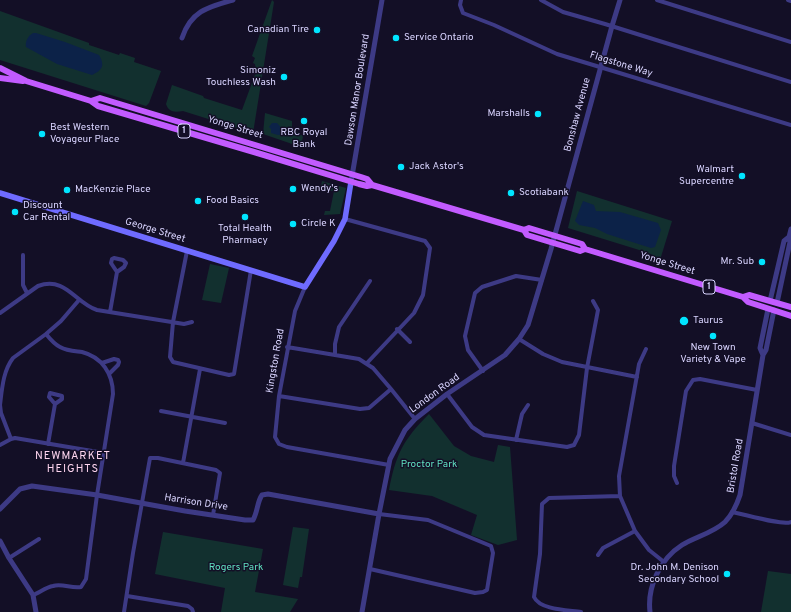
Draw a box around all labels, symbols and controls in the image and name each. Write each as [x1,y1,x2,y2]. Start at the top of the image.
place label: Canadian Tire [247,24,309,36]
marker: Canadian Tire [312,25,322,35]
place label: Service Ontario [404,32,474,44]
street label: Dawson Manor Boulevard [343,33,373,147]
marker: Service Ontario [391,33,401,43]
street label: Flagstone Way [588,50,654,80]
place label: Simoniz Touchless Wash [206,65,276,88]
marker: Simoniz Touchless Wash [279,72,289,82]
street label: Bonshaw Avenue [562,77,594,153]
place label: Marshalls [488,108,530,120]
marker: Marshalls [533,109,543,119]
street label: Yonge Street [206,114,264,142]
marker: RBC Royal Bank [299,116,309,126]
place label: Best Western Voyageur Place [50,122,119,146]
road number: 1 [178,124,190,138]
place label: RBC Royal Bank [281,127,327,150]
marker: Best Western Voyageur Place [37,129,47,139]
place label: Jack Astor's [409,161,464,173]
marker: Jack Astor's [396,162,406,172]
place label: Walmart Supercentre [679,164,734,188]
marker: Walmart Supercentre [737,171,747,181]
place label: Wendy's [301,183,338,195]
place label: MacKenzie Place [75,184,151,196]
marker: Wendy's [288,184,298,194]
marker: MacKenzie Place [62,185,72,195]
place label: Scotiabank [519,187,569,199]
marker: Scotiabank [506,188,516,198]
place label: Food Basics [206,195,259,207]
marker: Food Basics [193,196,203,206]
place label: Discount Car Rental [23,200,70,224]
marker: Discount Car Rental [10,207,20,217]
marker: Total Health Pharmacy [240,212,250,222]
street label: George Street [123,216,187,246]
place label: Circle K [301,218,336,230]
marker: Circle K [288,219,298,229]
place label: Total Health Pharmacy [218,223,272,246]
street label: Yonge Street [638,250,696,278]
place label: Mr. Sub [721,256,754,268]
marker: Mr. Sub [757,257,767,267]
road number: 1 [703,280,715,294]
marker: Taurus [678,315,690,327]
place label: Taurus [693,315,723,327]
street label: Kingston Road [264,328,288,394]
marker: New Town Variety & Vape [708,331,718,341]
place label: New Town Variety & Vape [680,342,746,366]
street label: London Road [408,372,462,416]
street label: Bristol Road [725,438,747,494]
district label: NEWMARKET HEIGHTS [35,450,111,476]
park label: Proctor Park [401,459,457,471]
street label: Harrison Drive [163,492,229,514]
park label: Rogers Park [209,562,263,574]
place label: Dr. John M. Denison Secondary School [630,562,719,586]
marker: Dr. John M. Denison Secondary School [722,569,732,579]

